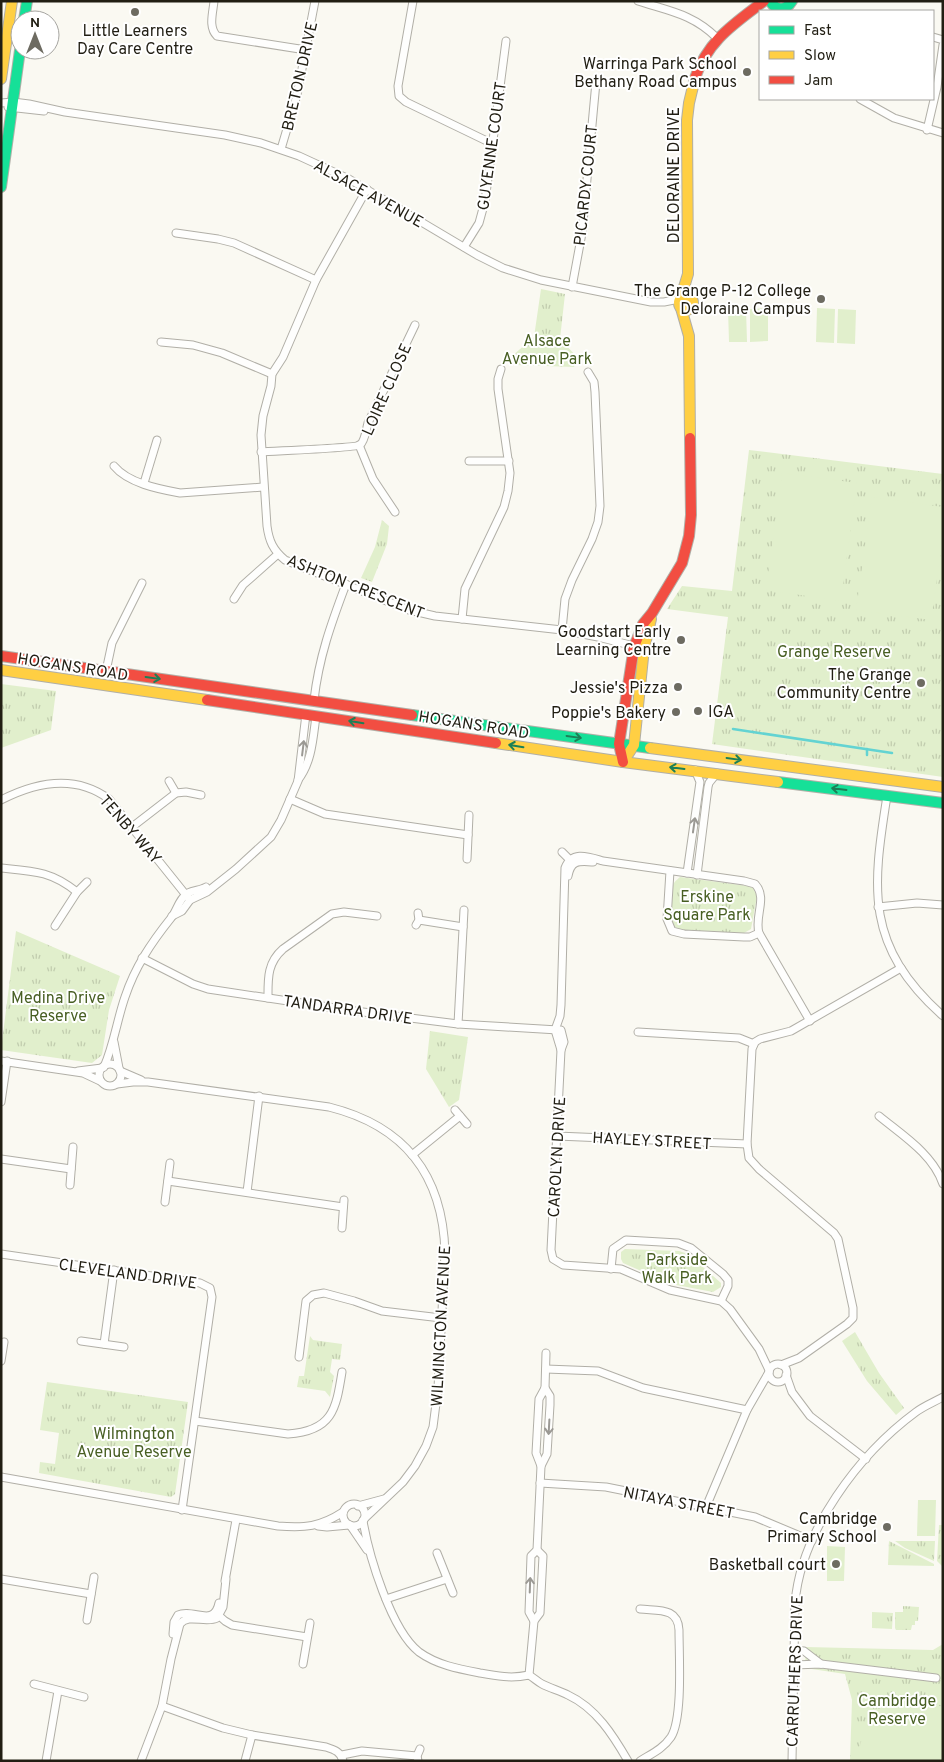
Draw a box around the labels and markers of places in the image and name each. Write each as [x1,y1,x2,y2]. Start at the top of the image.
marker: Little Learners Day Care Centre [129,6,141,18]
place label: Little Learners Day Care Centre [77,22,193,60]
place label: Warringa Park School Bethany Road Campus [574,55,737,93]
marker: Warringa Park School Bethany Road Campus [741,66,753,78]
place label: The Grange P-12 College Deloraine Campus [634,282,811,320]
marker: The Grange P-12 College Deloraine Campus [815,293,827,305]
place label: Goodstart Early Learning Centre [556,623,671,661]
marker: Goodstart Early Learning Centre [675,634,687,646]
place label: The Grange Community Centre [776,666,911,704]
marker: The Grange Community Centre [915,677,927,689]
place label: Jessie's Pizza [570,679,668,699]
marker: Jessie's Pizza [672,681,684,693]
place label: IGA [708,703,734,723]
place label: Poppie's Bakery [551,704,666,724]
marker: IGA [692,705,704,717]
marker: Poppie's Bakery [670,706,682,718]
place label: Cambridge Primary School [767,1510,877,1548]
marker: Cambridge Primary School [881,1521,893,1533]
place label: Basketball court [709,1556,826,1576]
marker: Basketball court [830,1558,842,1570]

